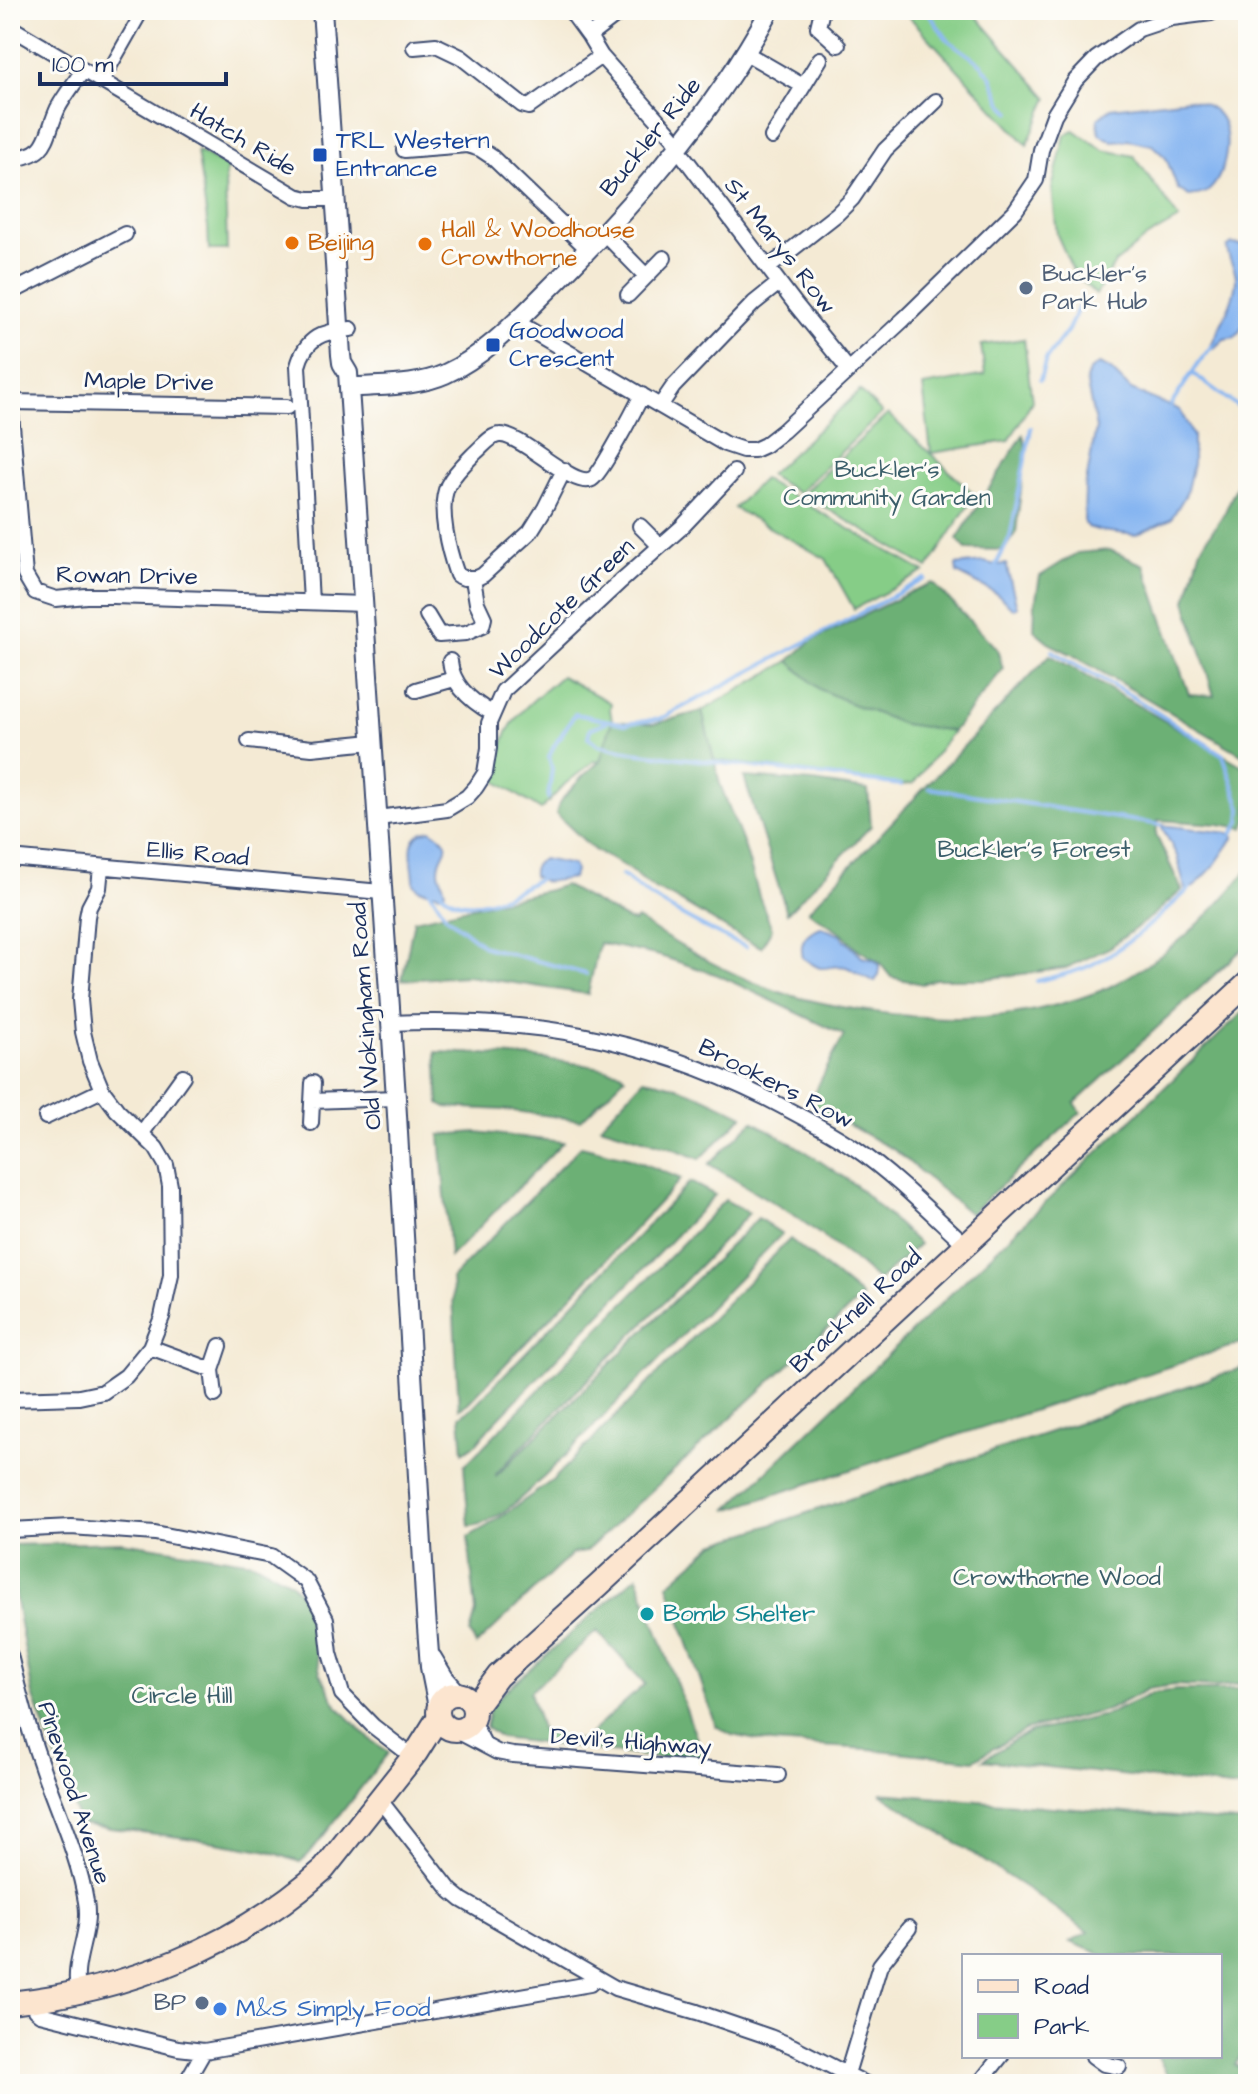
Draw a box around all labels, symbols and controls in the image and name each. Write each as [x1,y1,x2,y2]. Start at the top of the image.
scale bar [40,36,226,86]
text: 100 m [52,48,114,82]
street label: Buckler Ride [592,70,710,204]
street label: Hatch Ride [183,95,303,185]
place label: TRL Western Entrance [336,124,490,186]
marker: TRL Western Entrance [311,146,329,164]
street label: St Marys Row [715,171,844,322]
place label: Hall & Woodhouse Crowthorne [441,213,635,275]
place label: Beijing [308,226,374,261]
marker: Beijing [283,234,301,252]
marker: Hall & Woodhouse Crowthorne [416,235,434,253]
place label: Buckler's Park Hub [1042,257,1148,319]
marker: Buckler's Park Hub [1017,279,1035,297]
place label: Goodwood Crescent [509,314,624,376]
marker: Goodwood Crescent [484,336,502,354]
street label: Maple Drive [84,364,214,400]
park label: Buckler’s Community Garden [783,453,991,516]
street label: Woodcote Green [482,531,642,687]
street label: Rowan Drive [56,558,198,594]
street label: Ellis Road [146,833,250,875]
park label: Buckler's Forest [938,833,1131,867]
street label: Old Wokingham Road [341,901,392,1131]
street label: Brookers Row [693,1030,859,1138]
street label: Bracknell Road [782,1241,930,1381]
park label: Crowthorne Wood [953,1561,1161,1595]
place label: Bomb Shelter [663,1597,815,1631]
marker: Bomb Shelter [638,1605,656,1623]
park label: Circle Hill [131,1679,233,1713]
street label: Pinewood Avenue [28,1697,120,1889]
street label: Devil's Highway [549,1719,713,1766]
legend [962,1954,1222,2058]
text: Road [1034,1970,1089,2004]
place label: BP [154,1986,186,2020]
place label: M&S Simply Food [236,1992,431,2027]
marker: BP [193,1994,211,2012]
marker: M&S Simply Food [211,2000,229,2018]
text: Park [1034,2010,1090,2044]

